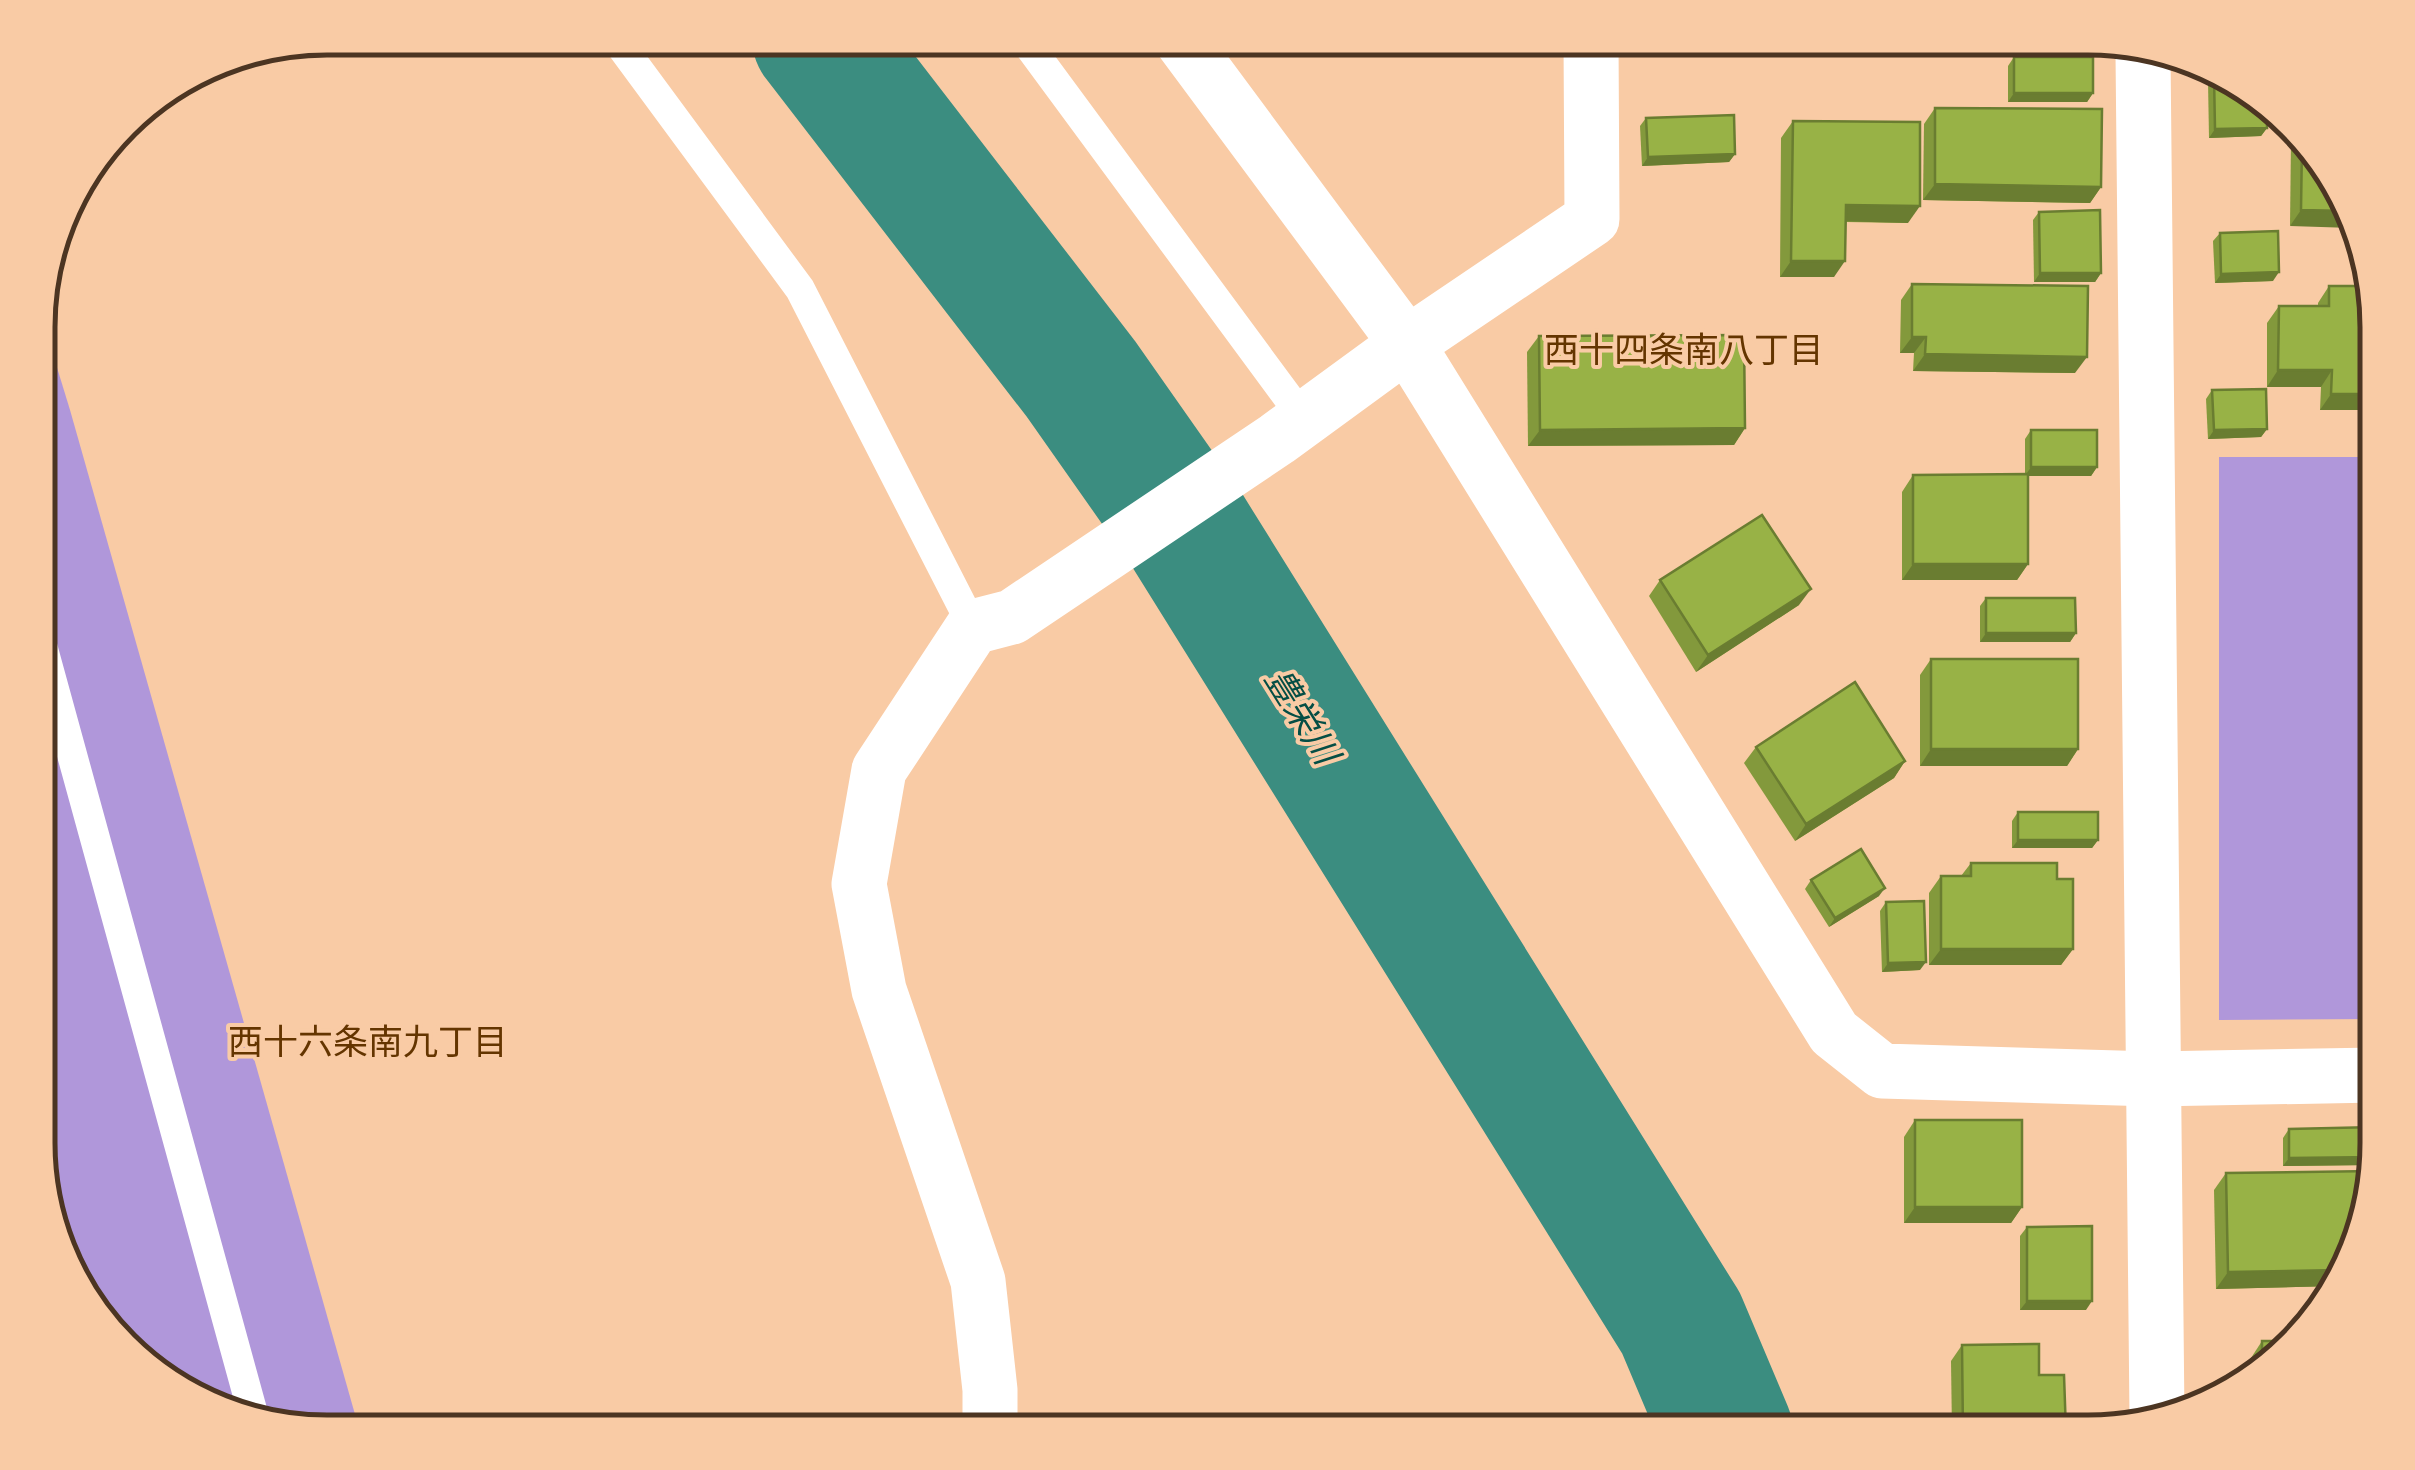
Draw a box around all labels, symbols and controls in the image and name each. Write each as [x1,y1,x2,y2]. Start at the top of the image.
district label: 西十四条南八丁目 [1544,325,1824,378]
water label: 豊栄川 [1250,658,1353,779]
district label: 西十六条南九丁目 [228,1017,508,1070]

